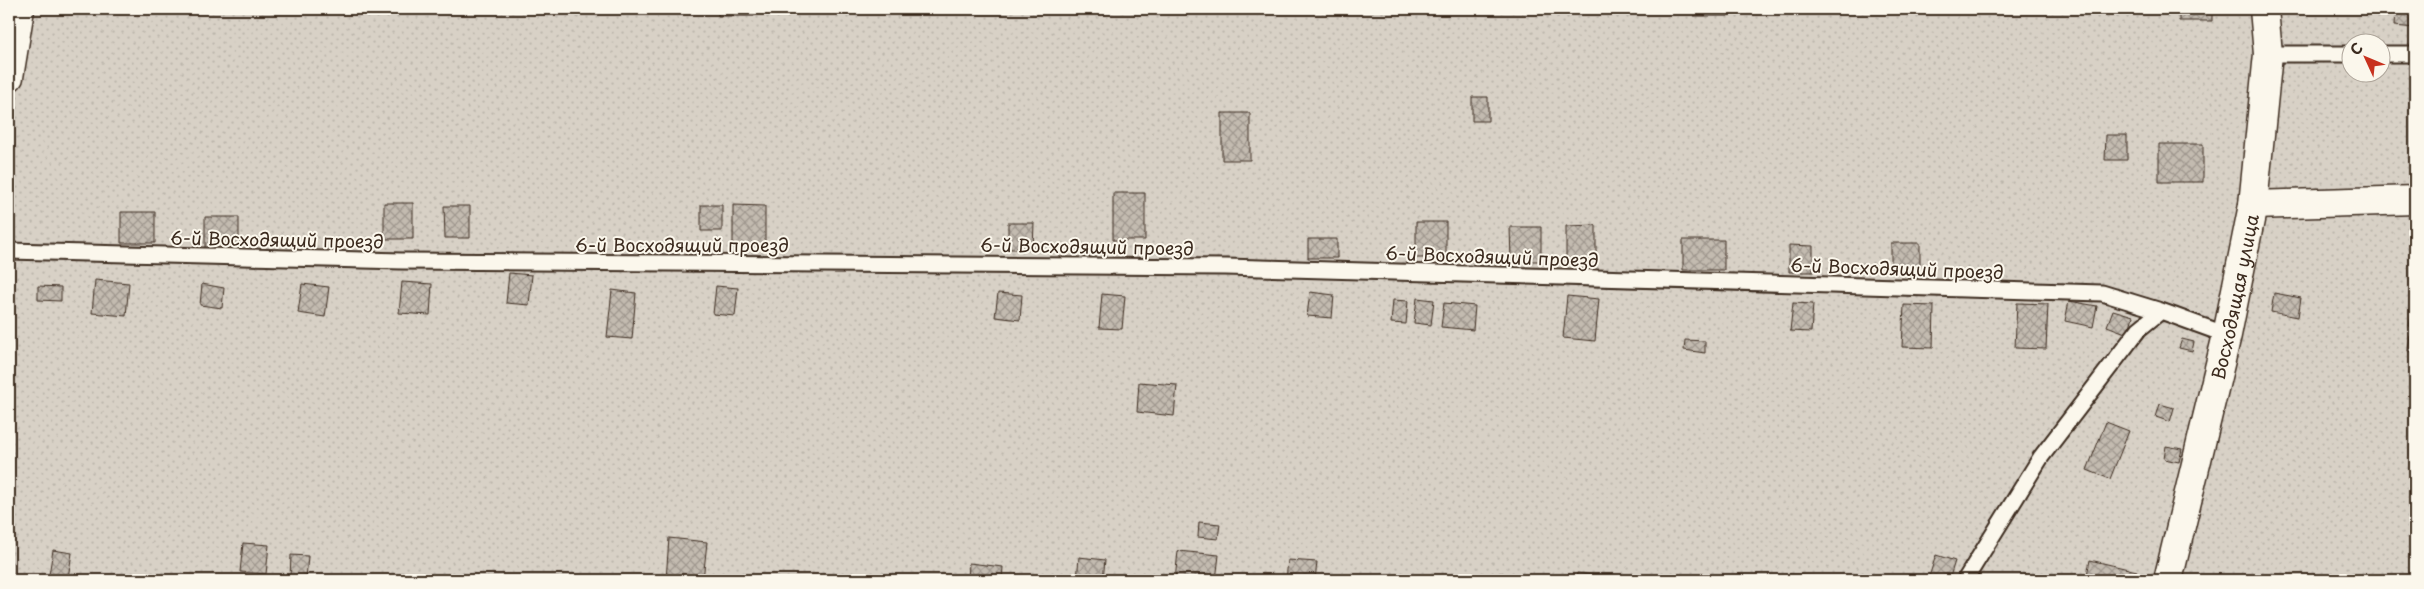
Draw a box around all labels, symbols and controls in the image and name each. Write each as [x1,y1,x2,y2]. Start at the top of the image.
north arrow [2342,32,2392,82]
text: С [2345,38,2367,60]
street label: Восходящая улица [2203,211,2265,382]
street label: 6-й Восходящий проезд [170,224,384,254]
street label: 6-й Восходящий проезд [575,231,789,258]
street label: 6-й Восходящий проезд [980,231,1194,261]
street label: 6-й Восходящий проезд [1385,239,1599,273]
street label: 6-й Восходящий проезд [1790,251,2004,285]

